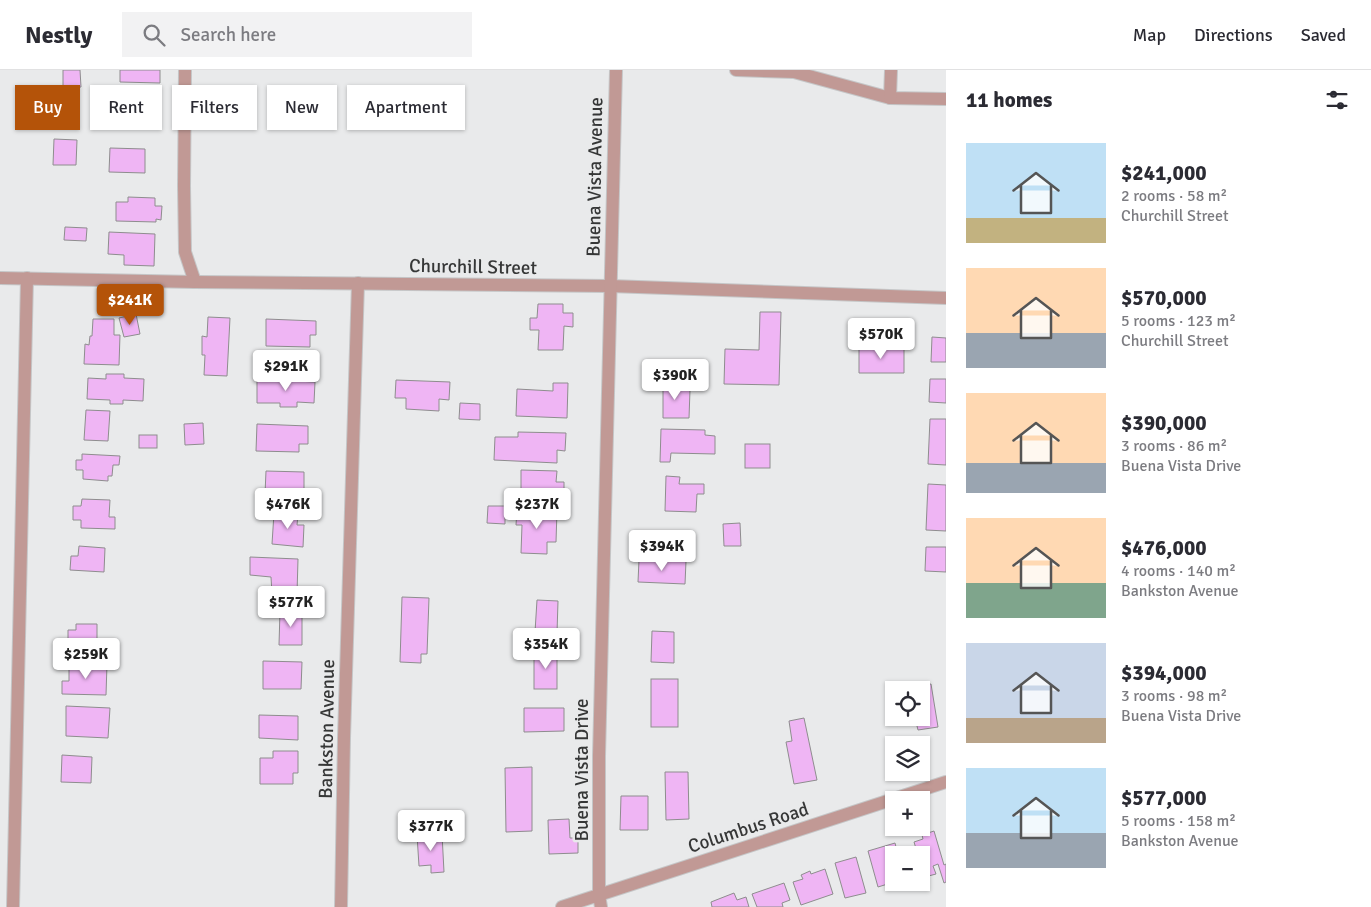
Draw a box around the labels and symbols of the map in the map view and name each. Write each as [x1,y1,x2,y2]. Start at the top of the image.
street label: Buena Vista Avenue [582,97,608,257]
street label: Churchill Street [409,254,537,280]
pin: $241K [95,284,165,326]
pin: $570K [846,318,916,360]
pin: $291K [251,350,321,392]
pin: $390K [640,358,710,401]
pin: $476K [253,488,323,530]
pin: $237K [502,488,572,530]
pin: $394K [627,530,697,572]
pin: $577K [256,586,326,628]
pin: $354K [511,628,581,670]
pin: $259K [51,638,121,680]
street label: Bankston Avenue [314,659,340,799]
street label: Buena Vista Drive [570,699,594,841]
street label: Columbus Road [685,797,812,859]
pin: $377K [396,810,466,852]

